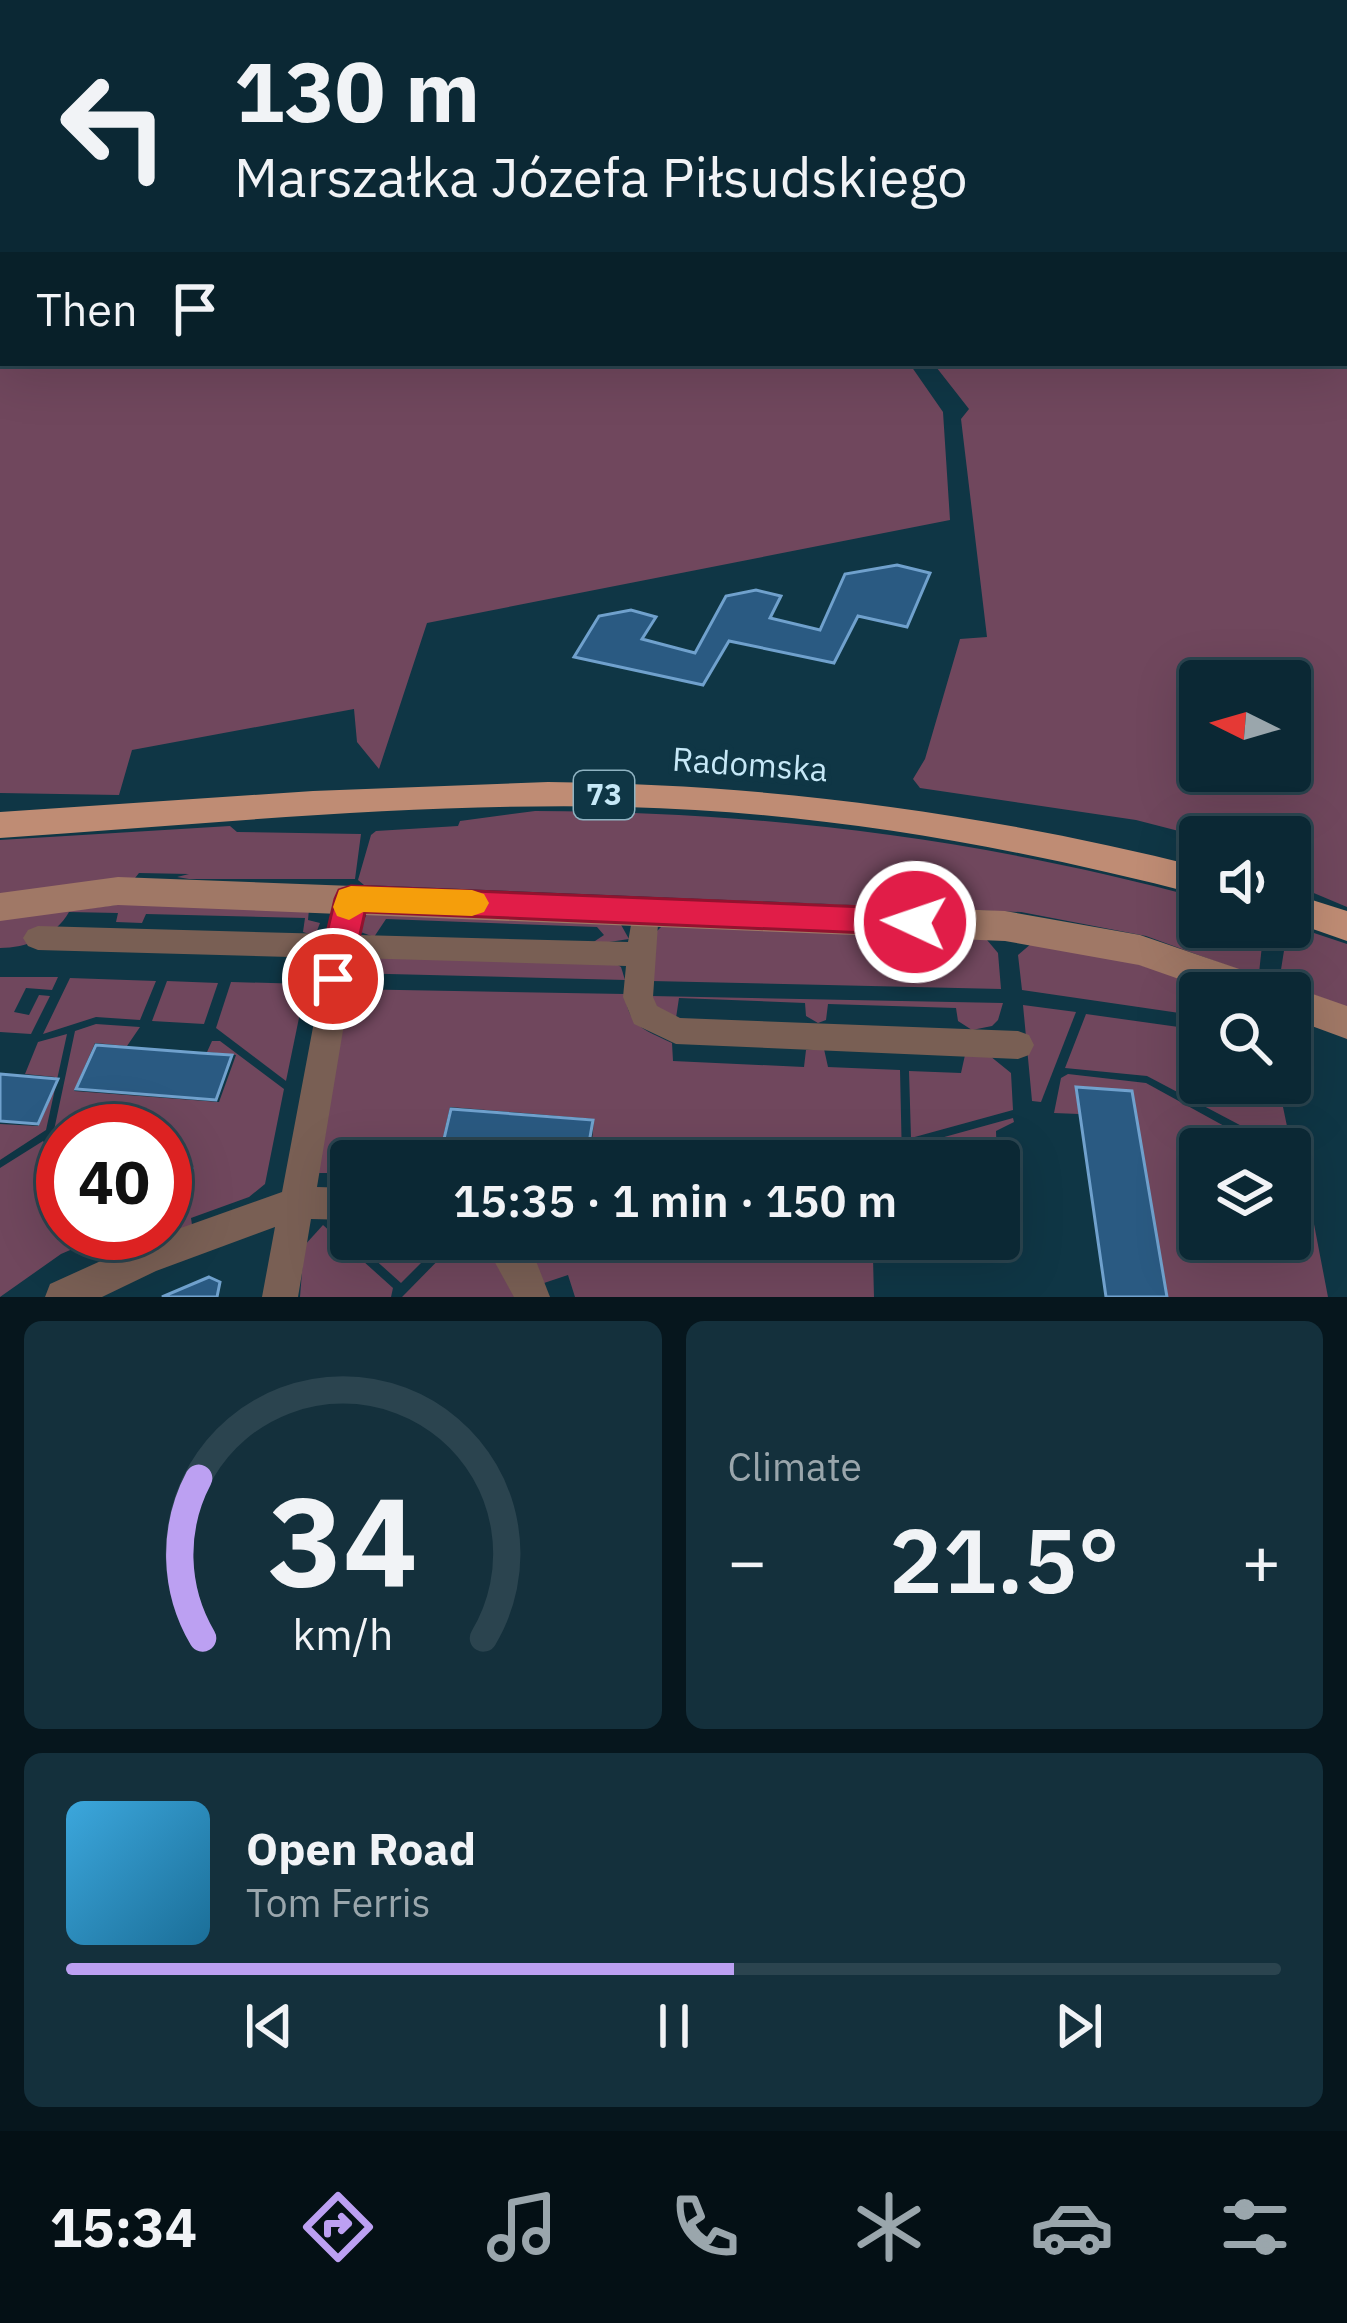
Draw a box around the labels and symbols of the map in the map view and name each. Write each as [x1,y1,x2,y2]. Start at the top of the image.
north arrow [1179,660,1311,792]
street label: Radomska [671,737,829,790]
road number: 73 [574,771,634,819]
position arrow [852,859,978,985]
pin [282,928,384,1030]
speed limit sign: 40 [36,1104,192,1260]

